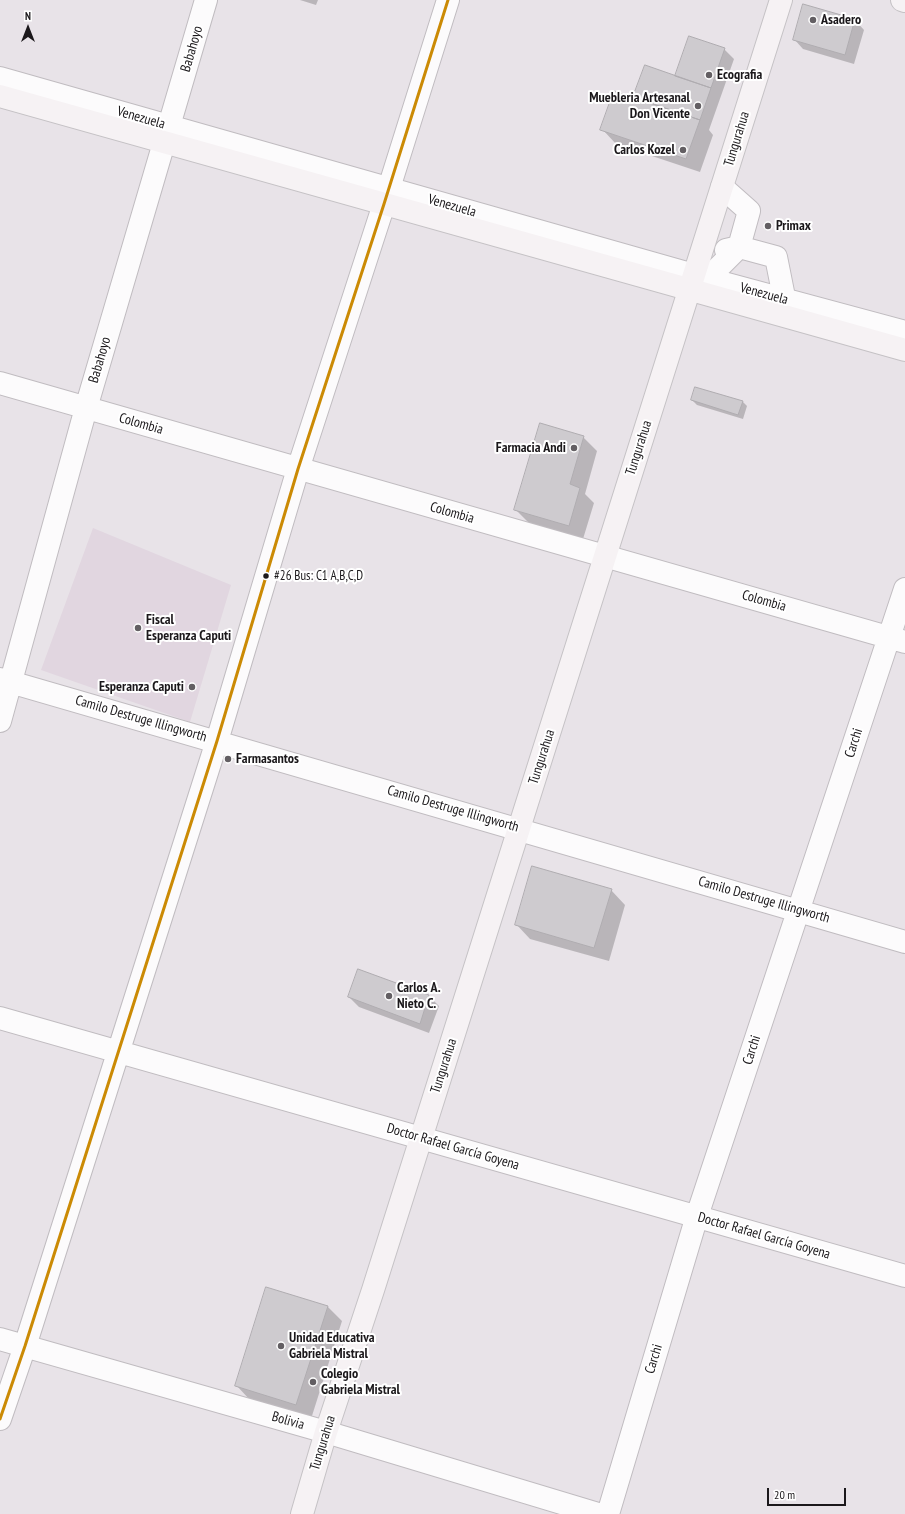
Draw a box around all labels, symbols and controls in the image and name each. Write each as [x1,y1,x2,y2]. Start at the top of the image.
north arrow [8,8,48,48]
text: N [25,9,31,23]
place label: Asadero [821,12,861,28]
marker: Asadero [808,15,818,25]
street label: Babahoyo [177,24,207,74]
place label: Ecografia [717,67,762,83]
marker: Ecografia [704,70,714,80]
place label: Muebleria Artesanal Don Vicente [589,90,690,122]
marker: Muebleria Artesanal Don Vicente [693,101,703,111]
street label: Venezuela [115,103,167,133]
street label: Tungurahua [721,109,753,169]
place label: Carlos Kozel [614,142,675,158]
marker: Carlos Kozel [678,145,688,155]
street label: Venezuela [426,191,478,221]
place label: Primax [776,218,811,234]
marker: Primax [763,221,773,231]
street label: Venezuela [738,280,790,308]
street label: Babahoyo [85,335,115,385]
street label: Colombia [117,410,165,438]
street label: Tungurahua [622,418,656,478]
place label: Farmacia Andi [496,440,566,456]
marker: Farmacia Andi [569,443,579,453]
street label: Colombia [428,499,476,527]
place label: #26 Bus: C1 A,B,C,D [274,568,363,584]
marker: #26 Bus: C1 A,B,C,D [261,571,271,581]
street label: Colombia [740,587,788,615]
place label: Fiscal Esperanza Caputi [146,612,231,644]
marker: Fiscal Esperanza Caputi [133,623,143,633]
place label: Esperanza Caputi [99,679,184,695]
marker: Esperanza Caputi [187,682,197,692]
street label: Camilo Destruge Illingworth [73,692,209,746]
street label: Carchi [841,726,867,760]
street label: Tungurahua [525,727,559,787]
place label: Farmasantos [236,751,299,767]
marker: Farmasantos [223,754,233,764]
street label: Camilo Destruge Illingworth [385,782,521,836]
street label: Camilo Destruge Illingworth [696,873,832,927]
place label: Carlos A. Nieto C. [397,980,441,1012]
marker: Carlos A. Nieto C. [384,991,394,1001]
street label: Carchi [739,1033,765,1067]
street label: Tungurahua [427,1036,461,1096]
street label: Doctor Rafael García Goyena [385,1120,521,1174]
street label: Doctor Rafael García Goyena [696,1209,832,1263]
place label: Unidad Educativa Gabriela Mistral [289,1330,375,1362]
marker: Unidad Educativa Gabriela Mistral [276,1341,286,1351]
street label: Carchi [642,1342,666,1376]
place label: Colegio Gabriela Mistral [321,1366,400,1398]
marker: Colegio Gabriela Mistral [308,1377,318,1387]
street label: Bolivia [270,1408,306,1434]
street label: Tungurahua [307,1413,339,1473]
scale bar [769,1480,848,1506]
text: 20 m [774,1487,795,1502]

